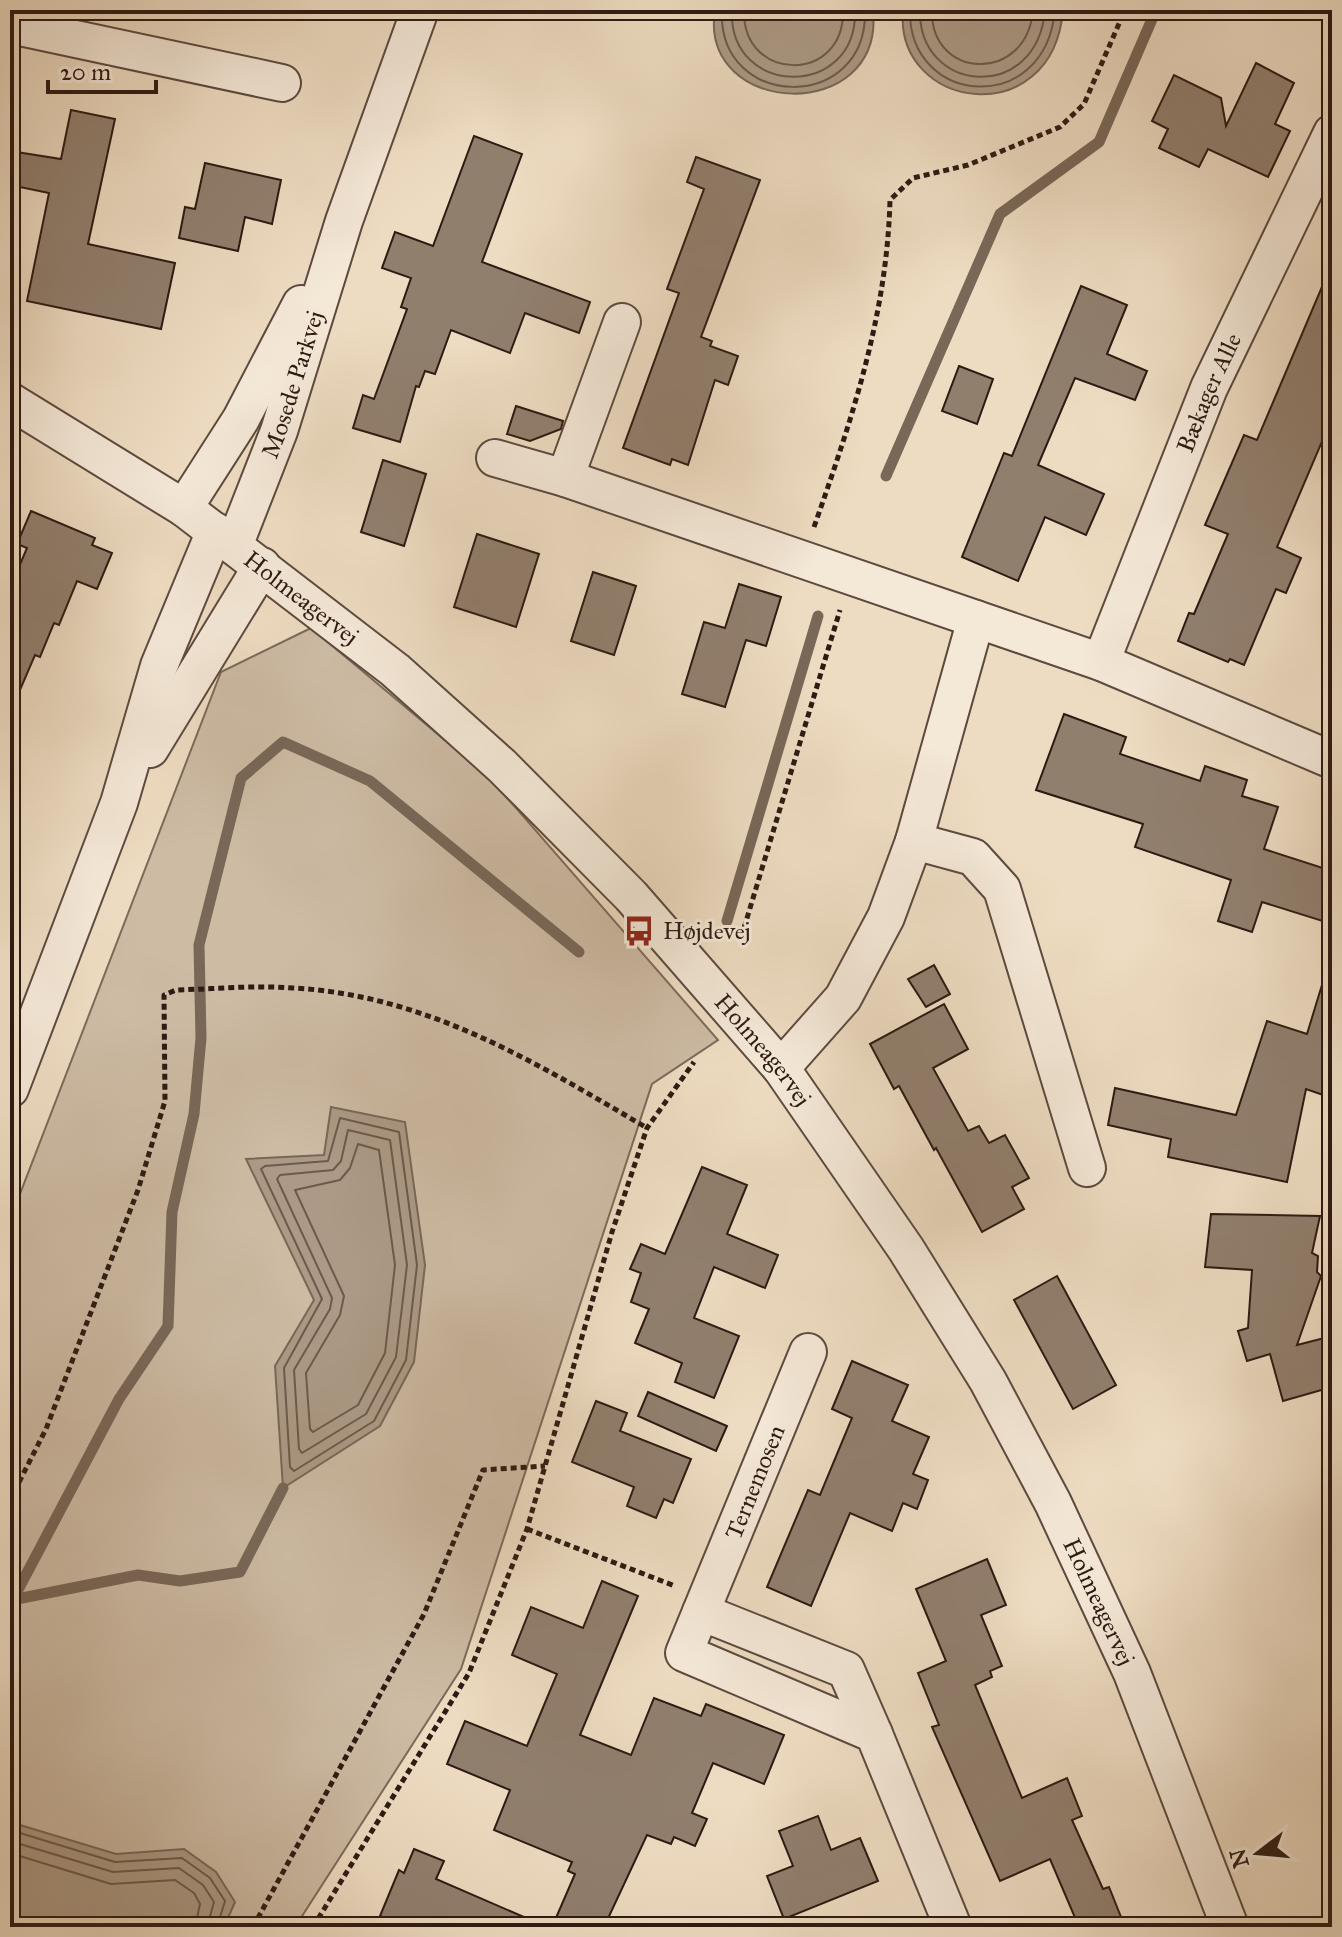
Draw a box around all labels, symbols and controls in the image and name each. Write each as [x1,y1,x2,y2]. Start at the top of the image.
scale bar [48,44,156,94]
text: 20 m [60,57,111,87]
street label: Mosede Parkvej [255,307,330,463]
street label: Bækager Alle [1170,328,1248,457]
street label: Holmeagervej [238,544,365,652]
bus stop icon: Højdevej [622,914,656,948]
place label: Højdevej [663,916,751,946]
street label: Holmeagervej [708,987,818,1112]
street label: Ternemosen [719,1420,791,1544]
street label: Holmeagervej [1056,1533,1141,1670]
north arrow [1218,1813,1298,1893]
text: N [1224,1845,1255,1871]

